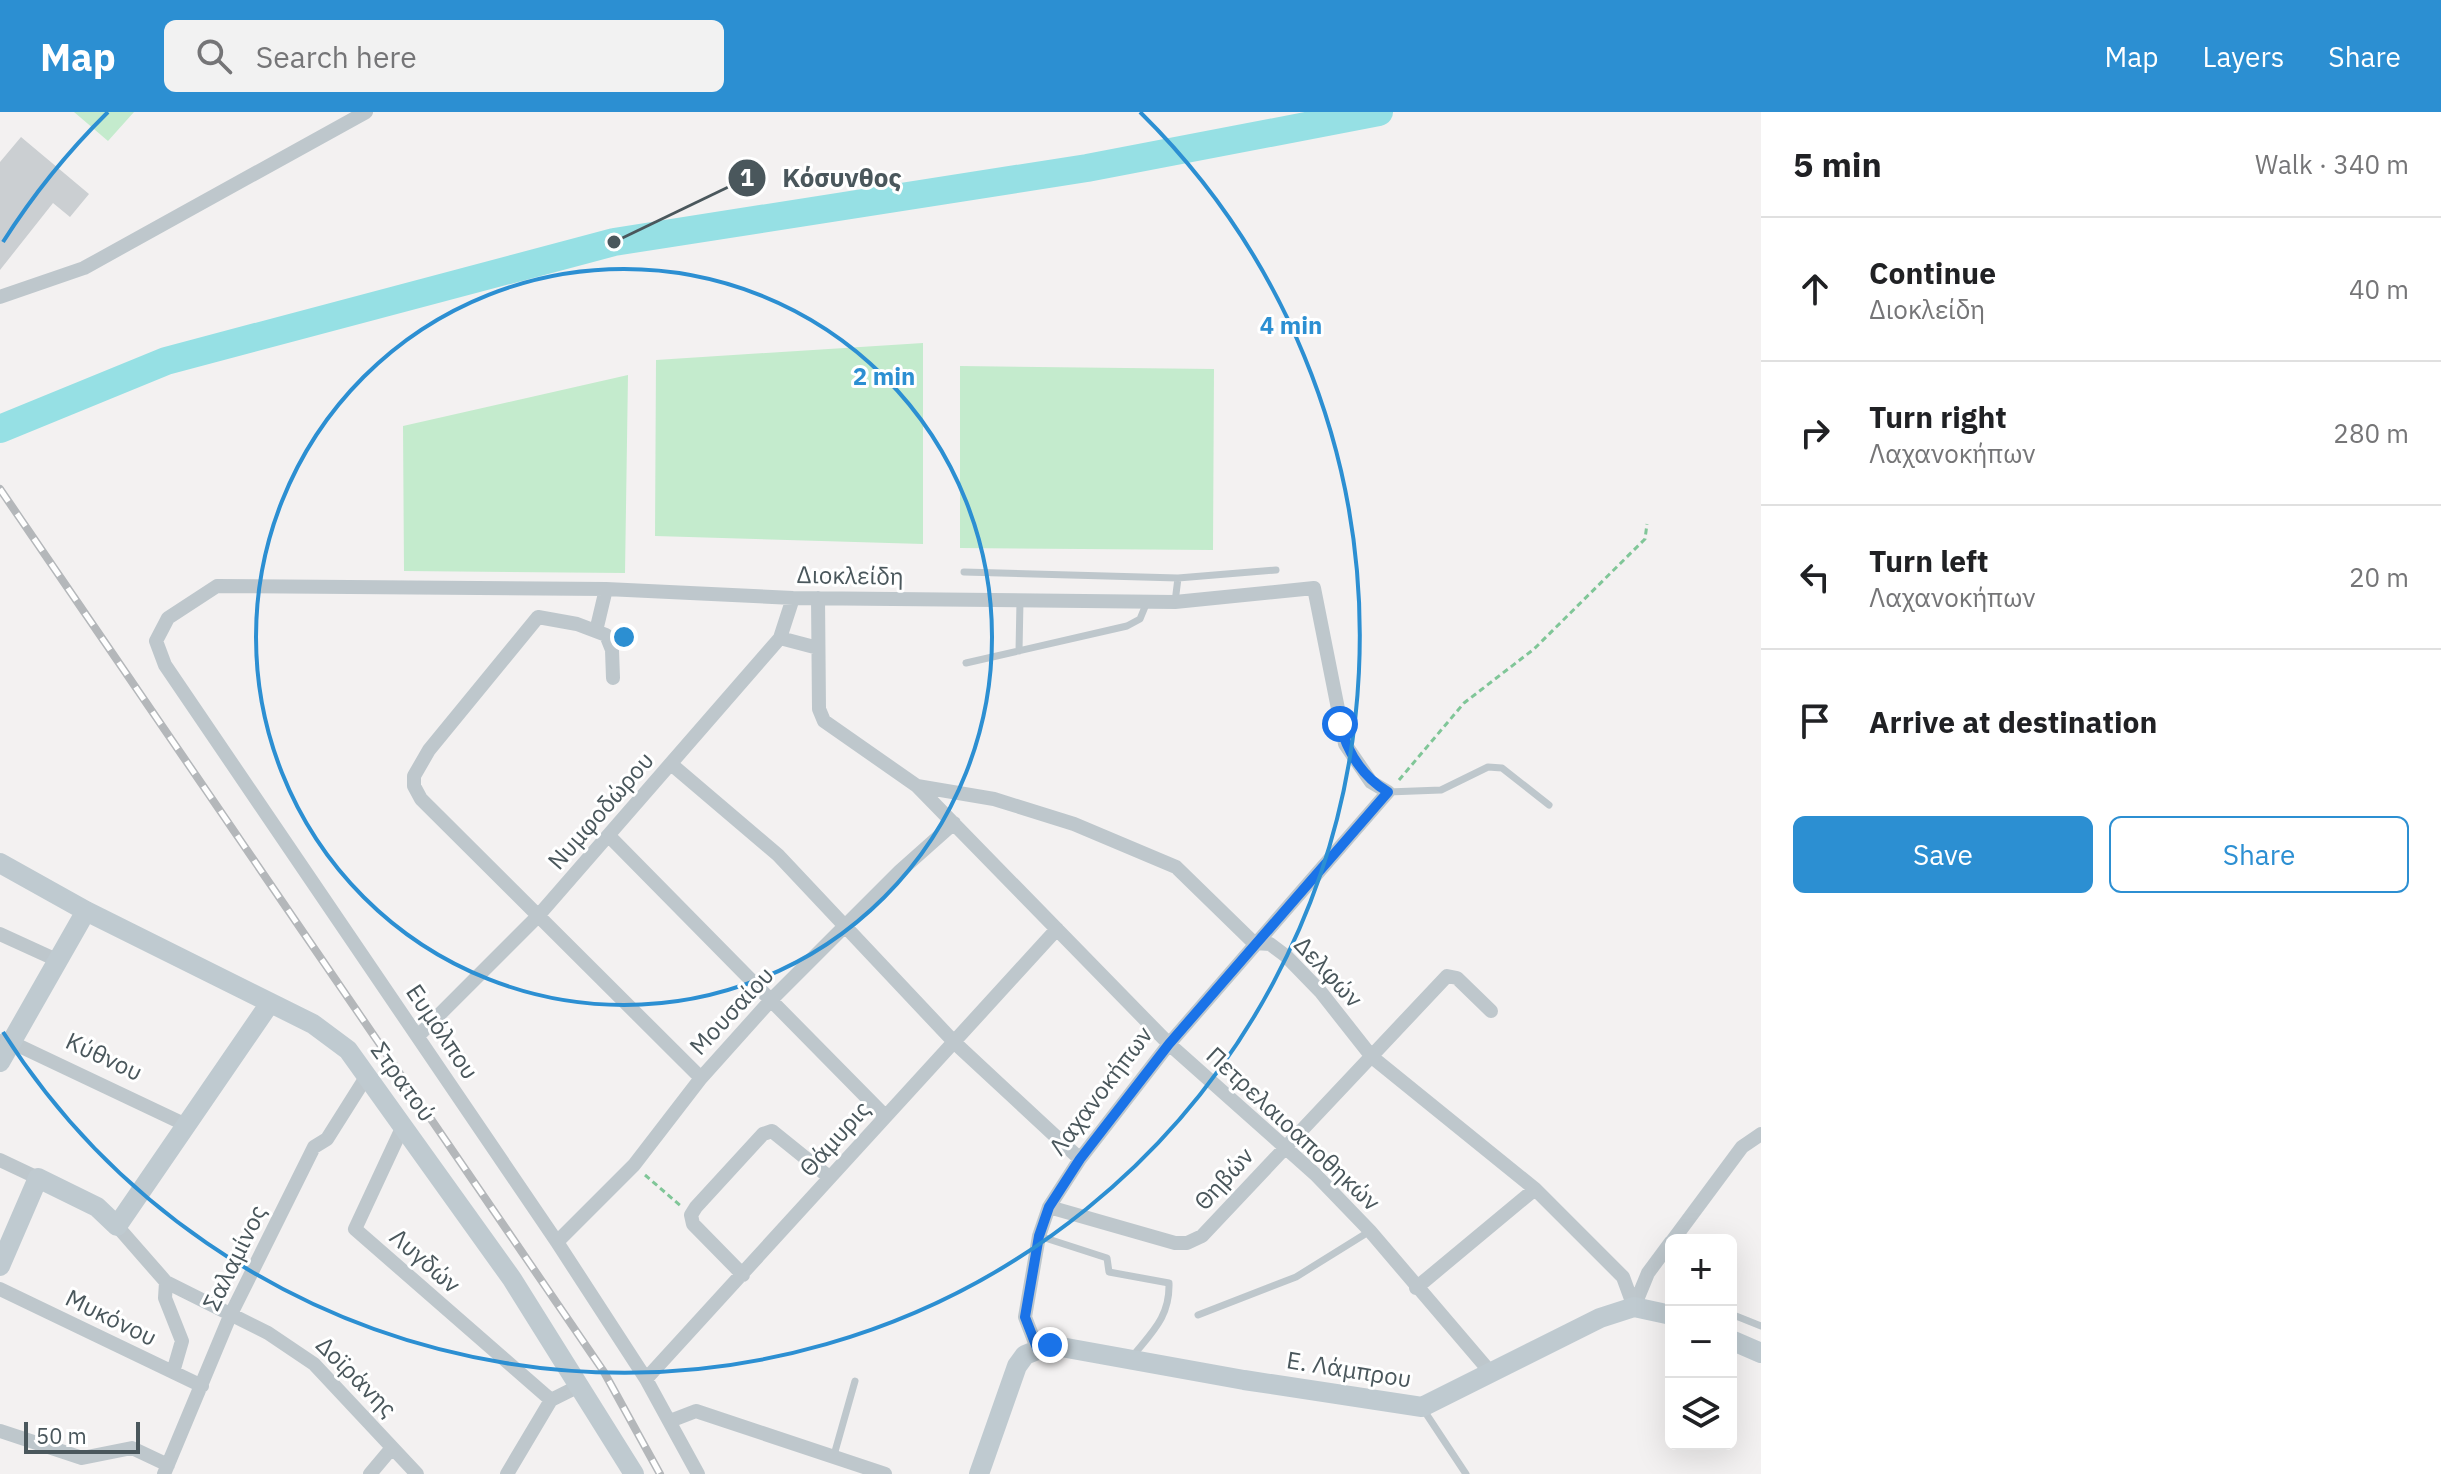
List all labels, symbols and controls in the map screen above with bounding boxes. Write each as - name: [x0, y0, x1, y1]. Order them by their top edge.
- search box: [164, 20, 724, 92]
- text: Map: [40, 32, 116, 81]
- icon: search: [192, 34, 236, 78]
- text: Search here: [256, 37, 417, 76]
- text: Map: [2104, 38, 2158, 75]
- text: Layers: [2202, 38, 2284, 75]
- text: Share: [2328, 38, 2401, 75]
- text: 5 min: [1793, 142, 1882, 186]
- text: Walk · 340 m: [2255, 147, 2409, 181]
- callout: Κόσυνθος: [727, 153, 918, 203]
- text: Κόσυνθος: [782, 160, 902, 194]
- text: 1: [740, 161, 754, 193]
- text: Continue: [1869, 253, 1996, 292]
- icon: ahead: [1793, 267, 1837, 311]
- text: 40 m: [2349, 272, 2409, 306]
- text: Διοκλείδη: [1869, 292, 1985, 326]
- text: 4 min: [1260, 309, 1322, 341]
- text: 2 min: [853, 360, 915, 392]
- text: Turn right: [1869, 397, 2007, 436]
- icon: right: [1793, 411, 1837, 455]
- text: 280 m: [2333, 416, 2409, 450]
- text: Λαχανοκήπων: [1869, 436, 2036, 470]
- text: Turn left: [1869, 541, 1988, 580]
- icon: left: [1793, 555, 1837, 599]
- street label: Διοκλείδη: [796, 558, 904, 592]
- text: 20 m: [2349, 560, 2409, 594]
- text: Λαχανοκήπων: [1869, 580, 2036, 614]
- centre of rings: [610, 623, 638, 651]
- icon: arrive: [1793, 699, 1837, 743]
- text: Arrive at destination: [1869, 702, 2157, 741]
- route start: [1322, 706, 1358, 742]
- street label: Νυμφοδώρου: [540, 745, 660, 876]
- button: Save: [1793, 816, 2093, 893]
- button: Share: [2109, 816, 2409, 893]
- street label: Δελφών: [1287, 929, 1370, 1014]
- street label: Μουσαίου: [682, 959, 781, 1061]
- street label: Ευμόλπου: [399, 978, 486, 1085]
- street label: Λαχανοκήπων: [1041, 1019, 1159, 1161]
- street label: Κύθνου: [61, 1024, 148, 1088]
- street label: Στρατού: [364, 1035, 443, 1128]
- street label: Πετρελαιοαποθηκών: [1200, 1039, 1388, 1217]
- street label: Θάμυρις: [792, 1093, 877, 1183]
- street label: Θηβών: [1186, 1140, 1260, 1217]
- street label: Σαλαμίνος: [195, 1199, 273, 1316]
- street label: Λυγδών: [384, 1221, 468, 1300]
- map controls: [1665, 1234, 1737, 1450]
- button: +: [1665, 1234, 1737, 1306]
- street label: Μυκόνου: [60, 1281, 163, 1353]
- button: −: [1665, 1306, 1737, 1378]
- route end: [1032, 1327, 1068, 1363]
- street label: Δοϊράνης: [309, 1329, 404, 1424]
- street label: Ε. Λάμπρου: [1284, 1343, 1414, 1395]
- button: layers: [1665, 1378, 1737, 1450]
- scale bar: [24, 1418, 140, 1454]
- text: 50 m: [36, 1421, 87, 1450]

